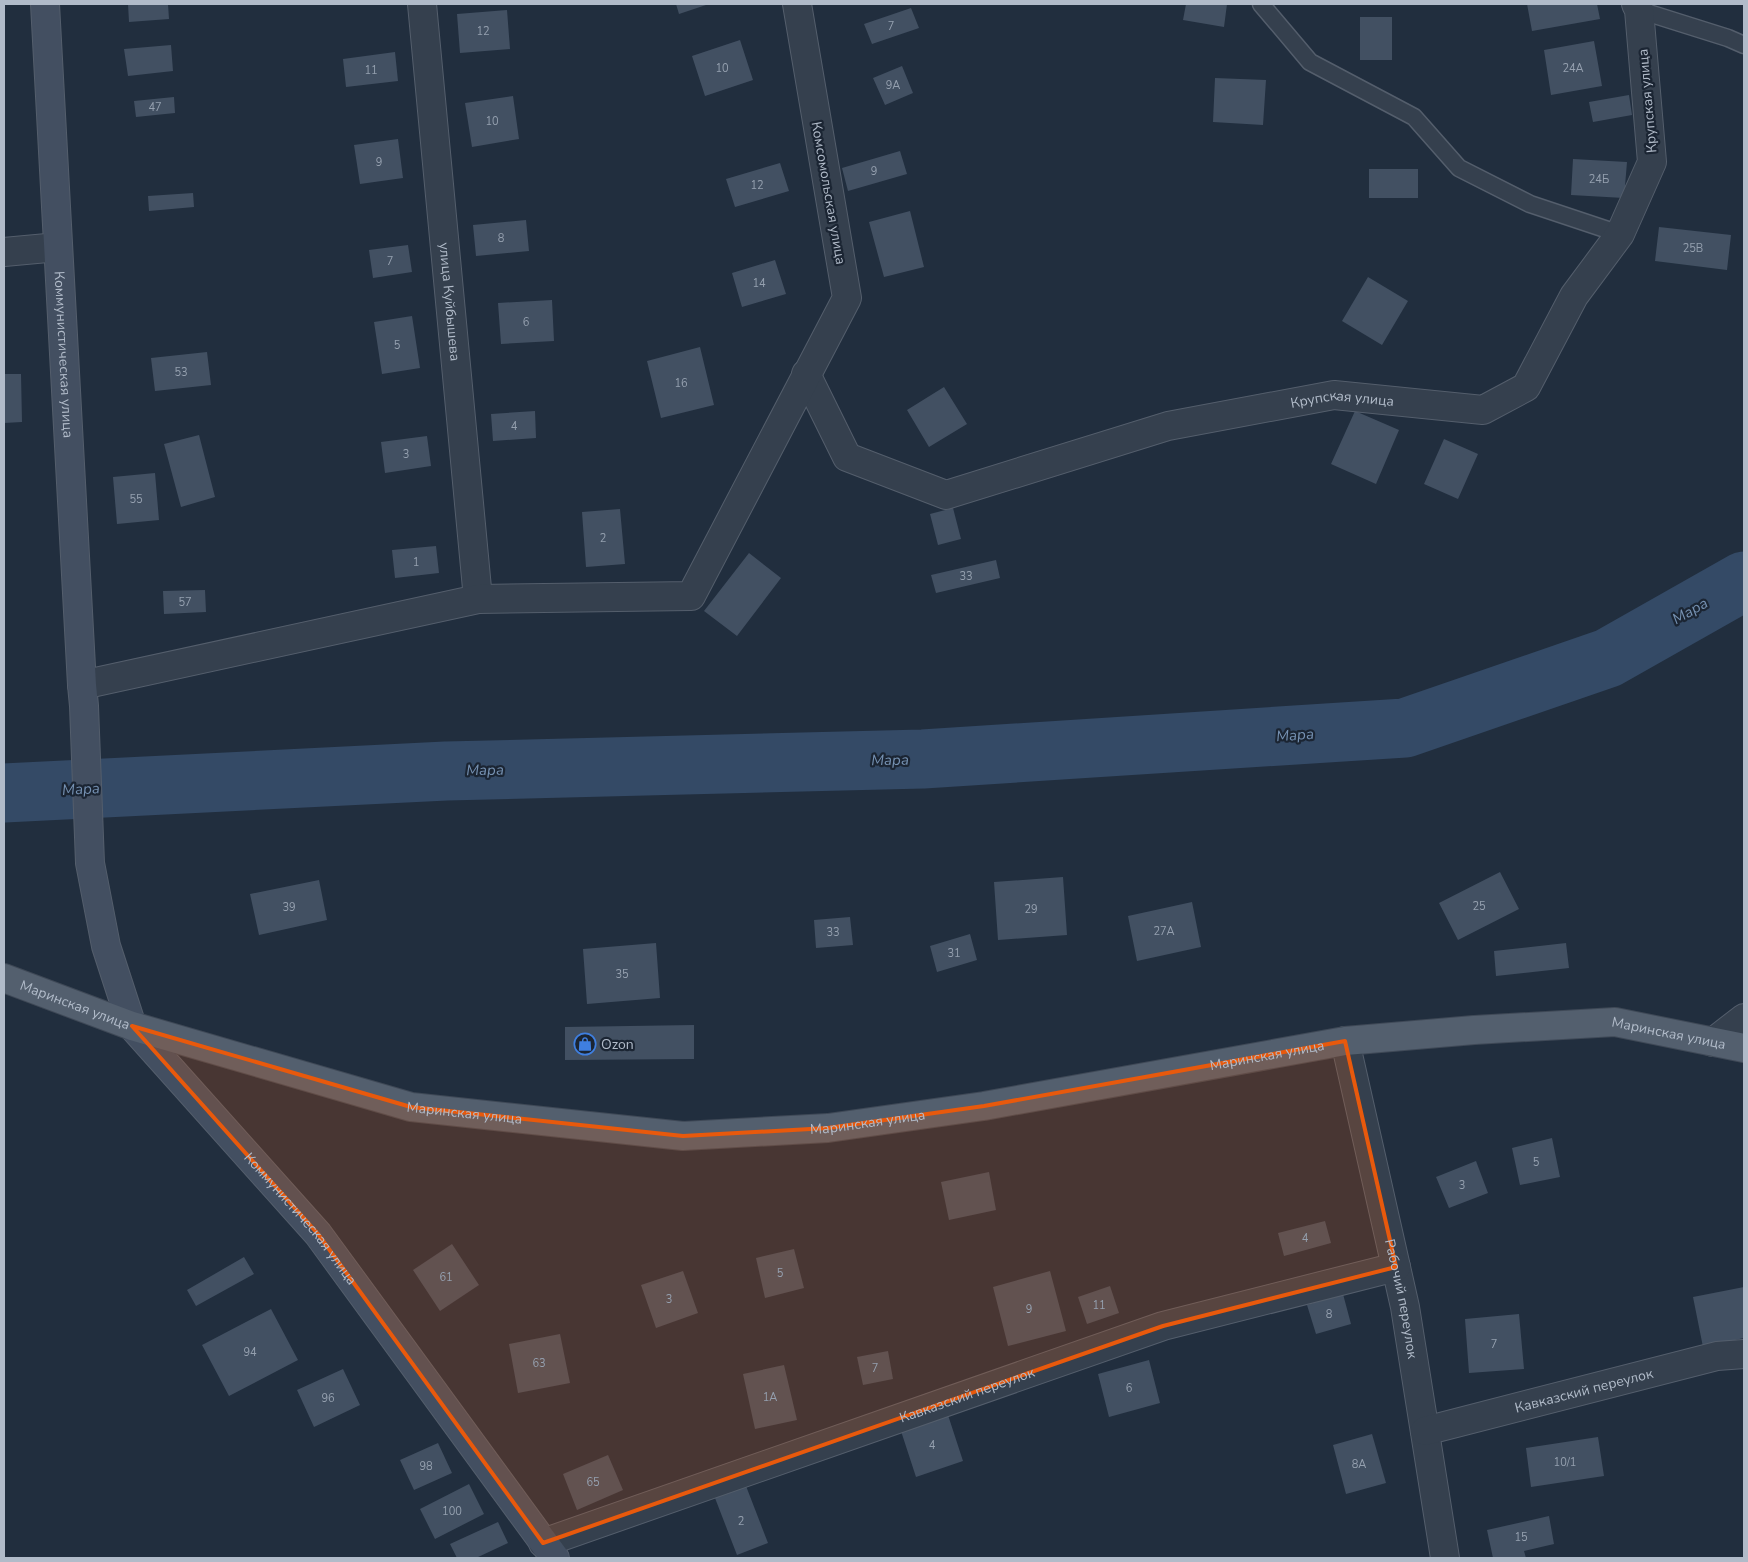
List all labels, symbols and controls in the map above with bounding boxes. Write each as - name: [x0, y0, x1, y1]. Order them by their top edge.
- house number: 7: [888, 19, 894, 34]
- house number: 12: [476, 24, 490, 39]
- street label: Крупская улица: [1633, 48, 1662, 154]
- house number: 10: [715, 61, 729, 76]
- house number: 24А: [1562, 61, 1584, 76]
- house number: 11: [364, 63, 378, 78]
- house number: 9А: [886, 78, 900, 93]
- house number: 47: [148, 100, 162, 115]
- house number: 10: [485, 114, 499, 129]
- street label: Комсомольская улица: [807, 120, 850, 266]
- house number: 9: [376, 155, 382, 170]
- house number: 9: [871, 164, 877, 179]
- house number: 24Б: [1589, 172, 1609, 187]
- house number: 12: [750, 178, 764, 193]
- house number: 8: [498, 231, 505, 246]
- house number: 25В: [1683, 241, 1703, 256]
- street label: улица Куйбышева: [434, 242, 465, 362]
- house number: 7: [387, 254, 393, 269]
- street label: Коммунистическая улица: [50, 271, 78, 438]
- house number: 14: [752, 276, 766, 291]
- house number: 6: [523, 315, 530, 330]
- house number: 5: [394, 338, 401, 353]
- house number: 53: [174, 365, 188, 380]
- house number: 16: [674, 376, 688, 391]
- street label: Крупская улица: [1289, 386, 1395, 413]
- house number: 4: [511, 419, 518, 434]
- house number: 3: [403, 447, 409, 462]
- house number: 55: [129, 492, 143, 507]
- house number: 2: [600, 531, 606, 546]
- house number: 1: [413, 555, 419, 570]
- house number: 33: [959, 569, 973, 584]
- water label: Мара: [1669, 593, 1711, 629]
- house number: 57: [178, 595, 192, 610]
- water label: Мара: [1275, 724, 1315, 746]
- water label: Мара: [871, 750, 909, 770]
- water label: Мара: [466, 760, 504, 780]
- water label: Мара: [62, 778, 100, 800]
- house number: 25: [1472, 899, 1486, 914]
- house number: 39: [282, 900, 296, 915]
- house number: 29: [1024, 902, 1038, 917]
- house number: 27А: [1153, 924, 1175, 939]
- house number: 33: [826, 925, 840, 940]
- house number: 31: [947, 946, 961, 961]
- house number: 35: [615, 967, 629, 982]
- street label: Маринская улица: [17, 976, 133, 1034]
- street label: Маринская улица: [1610, 1013, 1728, 1054]
- shop icon: Ozon: [573, 1032, 597, 1056]
- place label: Ozon: [601, 1035, 634, 1054]
- street label: Маринская улица: [1208, 1036, 1326, 1075]
- street label: Маринская улица: [406, 1098, 523, 1129]
- street label: Маринская улица: [810, 1105, 926, 1139]
- street label: Коммунистическая улица: [240, 1149, 361, 1289]
- house number: 5: [1533, 1155, 1540, 1170]
- house number: 3: [1459, 1178, 1465, 1193]
- house number: 4: [1302, 1231, 1309, 1246]
- street label: Рабочий переулок: [1380, 1237, 1422, 1361]
- house number: 5: [777, 1266, 784, 1281]
- house number: 61: [439, 1270, 453, 1285]
- house number: 3: [666, 1292, 672, 1307]
- house number: 11: [1092, 1298, 1106, 1313]
- house number: 9: [1026, 1302, 1032, 1317]
- house number: 8: [1326, 1307, 1333, 1322]
- house number: 7: [1491, 1337, 1497, 1352]
- house number: 94: [243, 1345, 257, 1360]
- house number: 63: [532, 1356, 546, 1371]
- house number: 7: [872, 1361, 878, 1376]
- street label: Кавказский переулок: [897, 1363, 1038, 1428]
- street label: Кавказский переулок: [1513, 1364, 1656, 1418]
- house number: 6: [1126, 1381, 1133, 1396]
- house number: 1А: [763, 1390, 777, 1405]
- house number: 96: [321, 1391, 335, 1406]
- house number: 4: [929, 1438, 936, 1453]
- house number: 10/1: [1554, 1455, 1576, 1470]
- house number: 8А: [1352, 1457, 1366, 1472]
- house number: 98: [419, 1459, 433, 1474]
- house number: 65: [586, 1475, 600, 1490]
- house number: 100: [442, 1504, 462, 1519]
- house number: 2: [738, 1514, 744, 1529]
- house number: 15: [1514, 1530, 1528, 1545]

